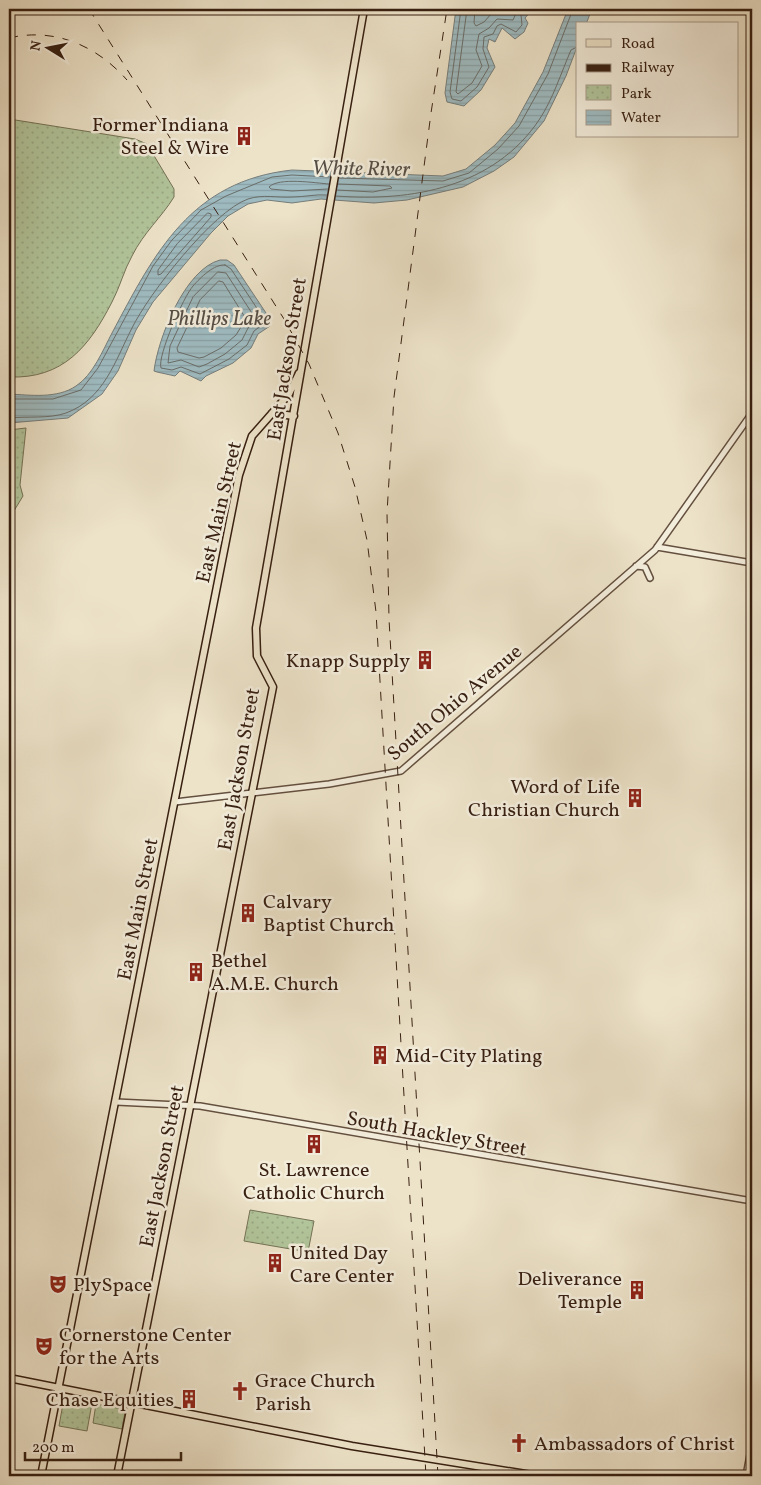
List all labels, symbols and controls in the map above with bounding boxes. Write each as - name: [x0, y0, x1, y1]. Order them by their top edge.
- north arrow: [22, 22, 72, 72]
- legend: [576, 22, 738, 138]
- text: Road: [621, 34, 655, 55]
- text: N: [26, 39, 47, 53]
- text: Railway: [621, 58, 674, 79]
- text: Park: [621, 84, 652, 105]
- text: Water: [621, 108, 661, 129]
- place label: Former Indiana Steel & Wire: [92, 112, 229, 163]
- building icon: Former Indiana Steel & Wire: [233, 125, 255, 147]
- water label: White River: [312, 154, 411, 185]
- street label: East Jackson Street: [261, 276, 315, 443]
- water label: Phillips Lake: [167, 305, 271, 334]
- street label: East Main Street: [190, 439, 250, 586]
- street label: South Ohio Avenue: [382, 639, 529, 768]
- place label: Knapp Supply: [286, 648, 410, 676]
- building icon: Knapp Supply: [414, 649, 436, 671]
- street label: East Jackson Street: [212, 686, 268, 853]
- place label: Word of Life Christian Church: [468, 774, 620, 825]
- building icon: Word of Life Christian Church: [624, 787, 646, 809]
- street label: East Main Street: [111, 836, 166, 983]
- place label: Calvary Baptist Church: [263, 889, 395, 940]
- building icon: Calvary Baptist Church: [237, 902, 259, 924]
- place label: Bethel A.M.E. Church: [211, 948, 339, 999]
- building icon: Bethel A.M.E. Church: [185, 961, 207, 983]
- place label: Mid-City Plating: [395, 1043, 542, 1071]
- building icon: Mid-City Plating: [369, 1044, 391, 1066]
- street label: East Jackson Street: [133, 1083, 192, 1250]
- street label: South Hackley Street: [345, 1105, 529, 1165]
- building icon: St. Lawrence Catholic Church: [303, 1133, 325, 1155]
- place label: St. Lawrence Catholic Church: [243, 1157, 385, 1208]
- place label: United Day Care Center: [290, 1240, 394, 1291]
- building icon: United Day Care Center: [264, 1252, 286, 1274]
- place label: Deliverance Temple: [517, 1266, 622, 1317]
- place label: PlySpace: [73, 1272, 152, 1300]
- theatre icon: PlySpace: [47, 1273, 69, 1295]
- building icon: Deliverance Temple: [626, 1279, 648, 1301]
- place label: Cornerstone Center for the Arts: [59, 1322, 231, 1373]
- theatre icon: Cornerstone Center for the Arts: [33, 1335, 55, 1357]
- place label: Grace Church Parish: [255, 1368, 375, 1419]
- church icon: Grace Church Parish: [229, 1380, 251, 1402]
- place label: Chase Equities: [46, 1387, 174, 1415]
- building icon: Chase Equities: [178, 1388, 200, 1410]
- scale bar: [25, 1430, 181, 1462]
- place label: Ambassadors of Christ: [534, 1431, 735, 1459]
- church icon: Ambassadors of Christ: [508, 1432, 530, 1454]
- text: 200 m: [32, 1438, 75, 1459]

